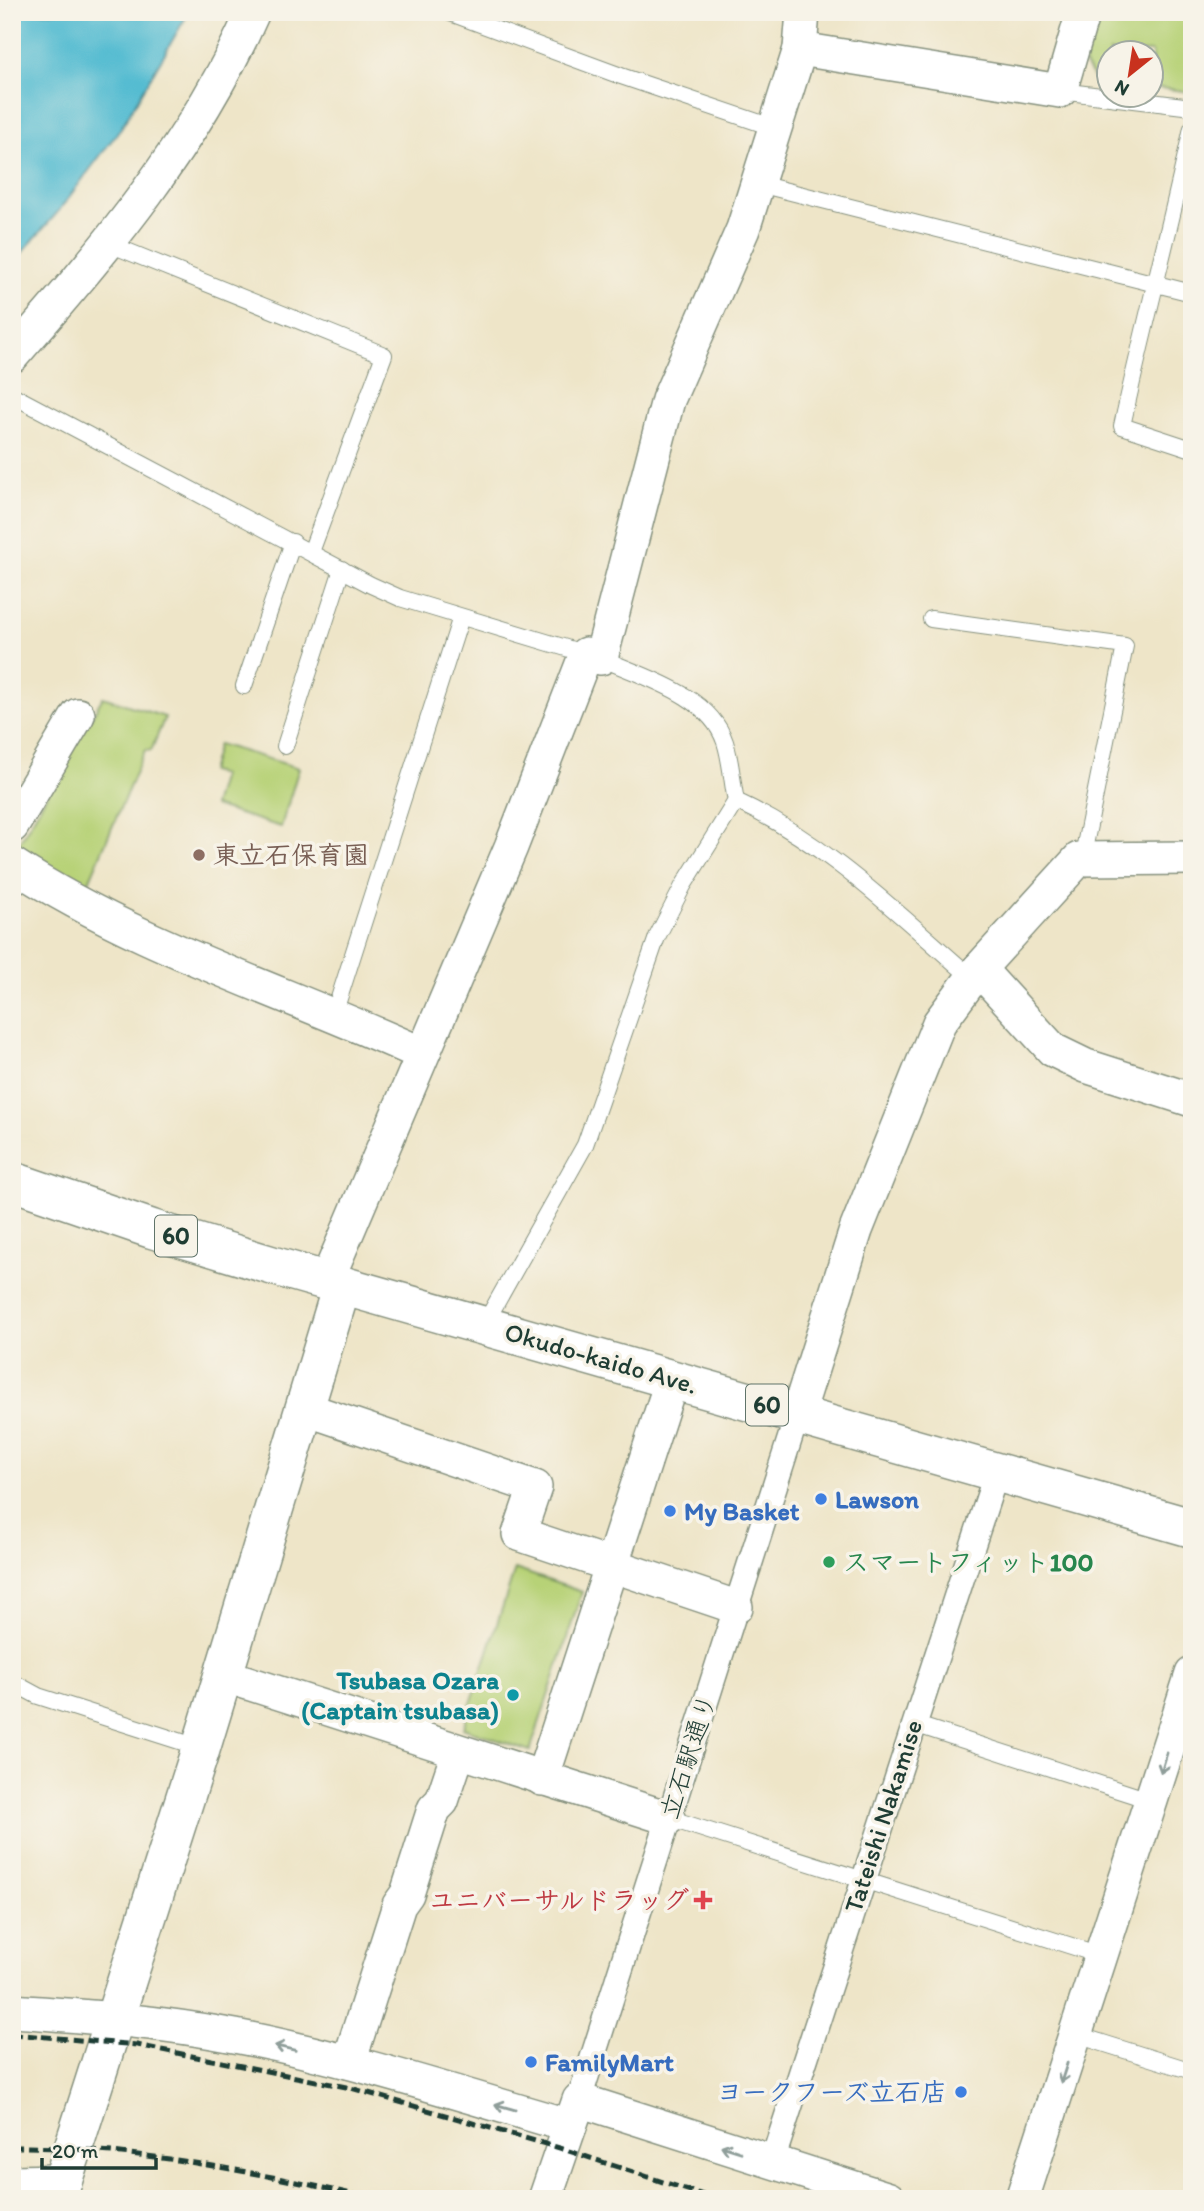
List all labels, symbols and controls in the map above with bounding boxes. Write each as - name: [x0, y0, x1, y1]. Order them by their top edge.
- north arrow: [1096, 38, 1166, 108]
- text: N: [1110, 75, 1133, 101]
- place label: 東立石保育園: [213, 839, 369, 871]
- marker: 東立石保育園: [191, 847, 207, 863]
- road number: 60: [155, 1216, 197, 1256]
- street label: Okudo-kaido Ave.: [501, 1315, 701, 1401]
- road number: 60: [746, 1385, 788, 1426]
- place label: Lawson: [835, 1483, 919, 1515]
- marker: Lawson: [813, 1491, 829, 1507]
- place label: My Basket: [684, 1495, 800, 1527]
- marker: My Basket: [662, 1503, 678, 1519]
- place label: スマートフィット100: [843, 1546, 1094, 1578]
- marker: スマートフィット100: [821, 1554, 837, 1570]
- place label: Tsubasa Ozara (Captain tsubasa): [301, 1664, 499, 1726]
- marker: Tsubasa Ozara (Captain tsubasa): [505, 1687, 521, 1703]
- street label: 立石駅通り: [653, 1689, 723, 1823]
- street label: Tateishi Nakamise: [837, 1715, 929, 1917]
- one-way arrow: [1157, 1751, 1169, 1773]
- place label: ユニバーサルドラッグ: [429, 1884, 689, 1916]
- marker: ユニバーサルドラッグ: [695, 1892, 711, 1908]
- one-way arrow: [274, 2040, 297, 2054]
- place label: FamilyMart: [545, 2046, 674, 2078]
- marker: FamilyMart: [523, 2054, 539, 2070]
- one-way arrow: [1057, 2061, 1069, 2083]
- place label: ヨークフーズ立石店: [717, 2076, 947, 2108]
- marker: ヨークフーズ立石店: [953, 2084, 969, 2100]
- one-way arrow: [494, 2100, 517, 2113]
- scale bar: [42, 2127, 156, 2171]
- text: 20 m: [52, 2138, 99, 2163]
- one-way arrow: [720, 2142, 742, 2155]

